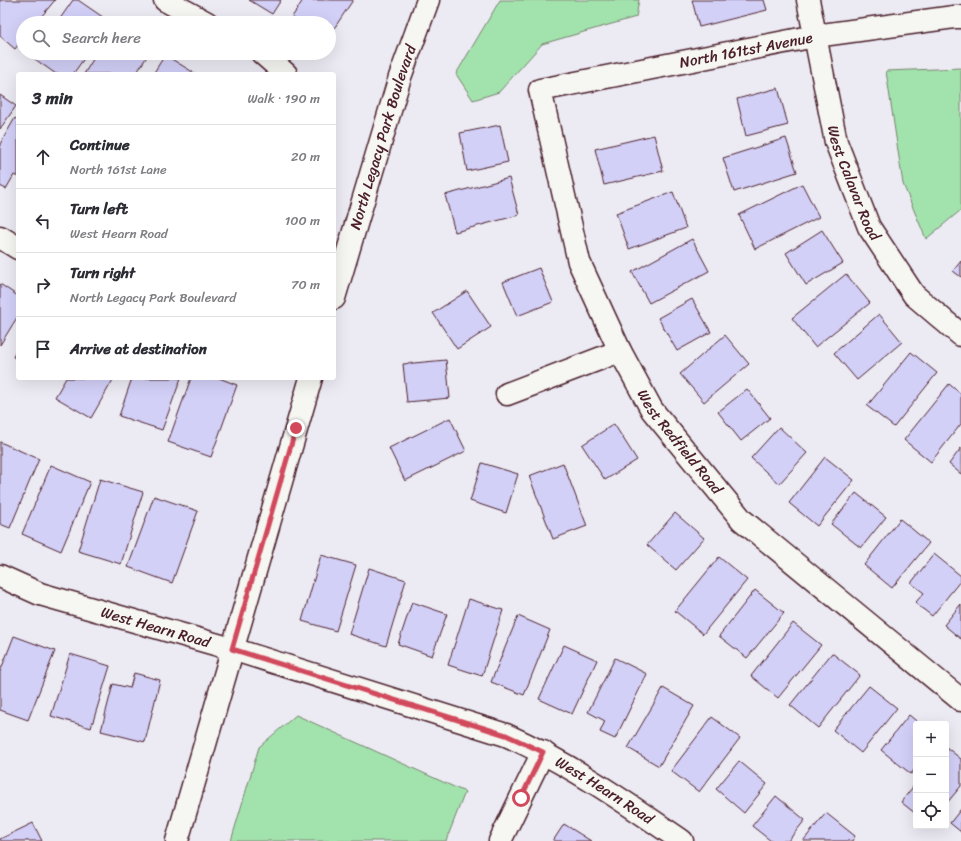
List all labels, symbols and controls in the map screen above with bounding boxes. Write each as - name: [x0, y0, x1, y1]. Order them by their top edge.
- search box: [16, 16, 336, 60]
- street label: North 161tst Avenue: [677, 24, 815, 76]
- text: Search here: [62, 25, 141, 51]
- icon: search: [30, 27, 52, 49]
- street label: North Legacy Park Boulevard: [342, 40, 424, 233]
- text: 3 min: [32, 83, 73, 113]
- text: Walk · 190 m: [247, 87, 320, 110]
- street label: West Calavar Road: [820, 123, 888, 247]
- text: Continue: [70, 132, 130, 158]
- text: 20 m: [291, 145, 320, 168]
- icon: ahead: [32, 146, 54, 168]
- text: North 161st Lane: [70, 158, 167, 181]
- text: Turn left: [70, 196, 128, 222]
- text: 100 m: [285, 209, 320, 232]
- icon: left: [32, 210, 54, 232]
- text: West Hearn Road: [70, 222, 168, 245]
- text: Turn right: [70, 260, 135, 286]
- text: 70 m: [291, 273, 320, 296]
- icon: right: [32, 274, 54, 296]
- text: North Legacy Park Boulevard: [70, 286, 236, 309]
- text: Arrive at destination: [70, 336, 207, 362]
- icon: arrive: [32, 338, 54, 360]
- street label: West Redfield Road: [630, 384, 730, 501]
- route end: [287, 419, 305, 437]
- street label: West Hearn Road: [98, 599, 214, 655]
- map controls: [913, 721, 949, 829]
- button: +: [913, 721, 949, 757]
- street label: West Hearn Road: [550, 749, 660, 832]
- button: −: [913, 757, 949, 793]
- route start: [512, 789, 530, 807]
- button: locate: [913, 793, 949, 829]

